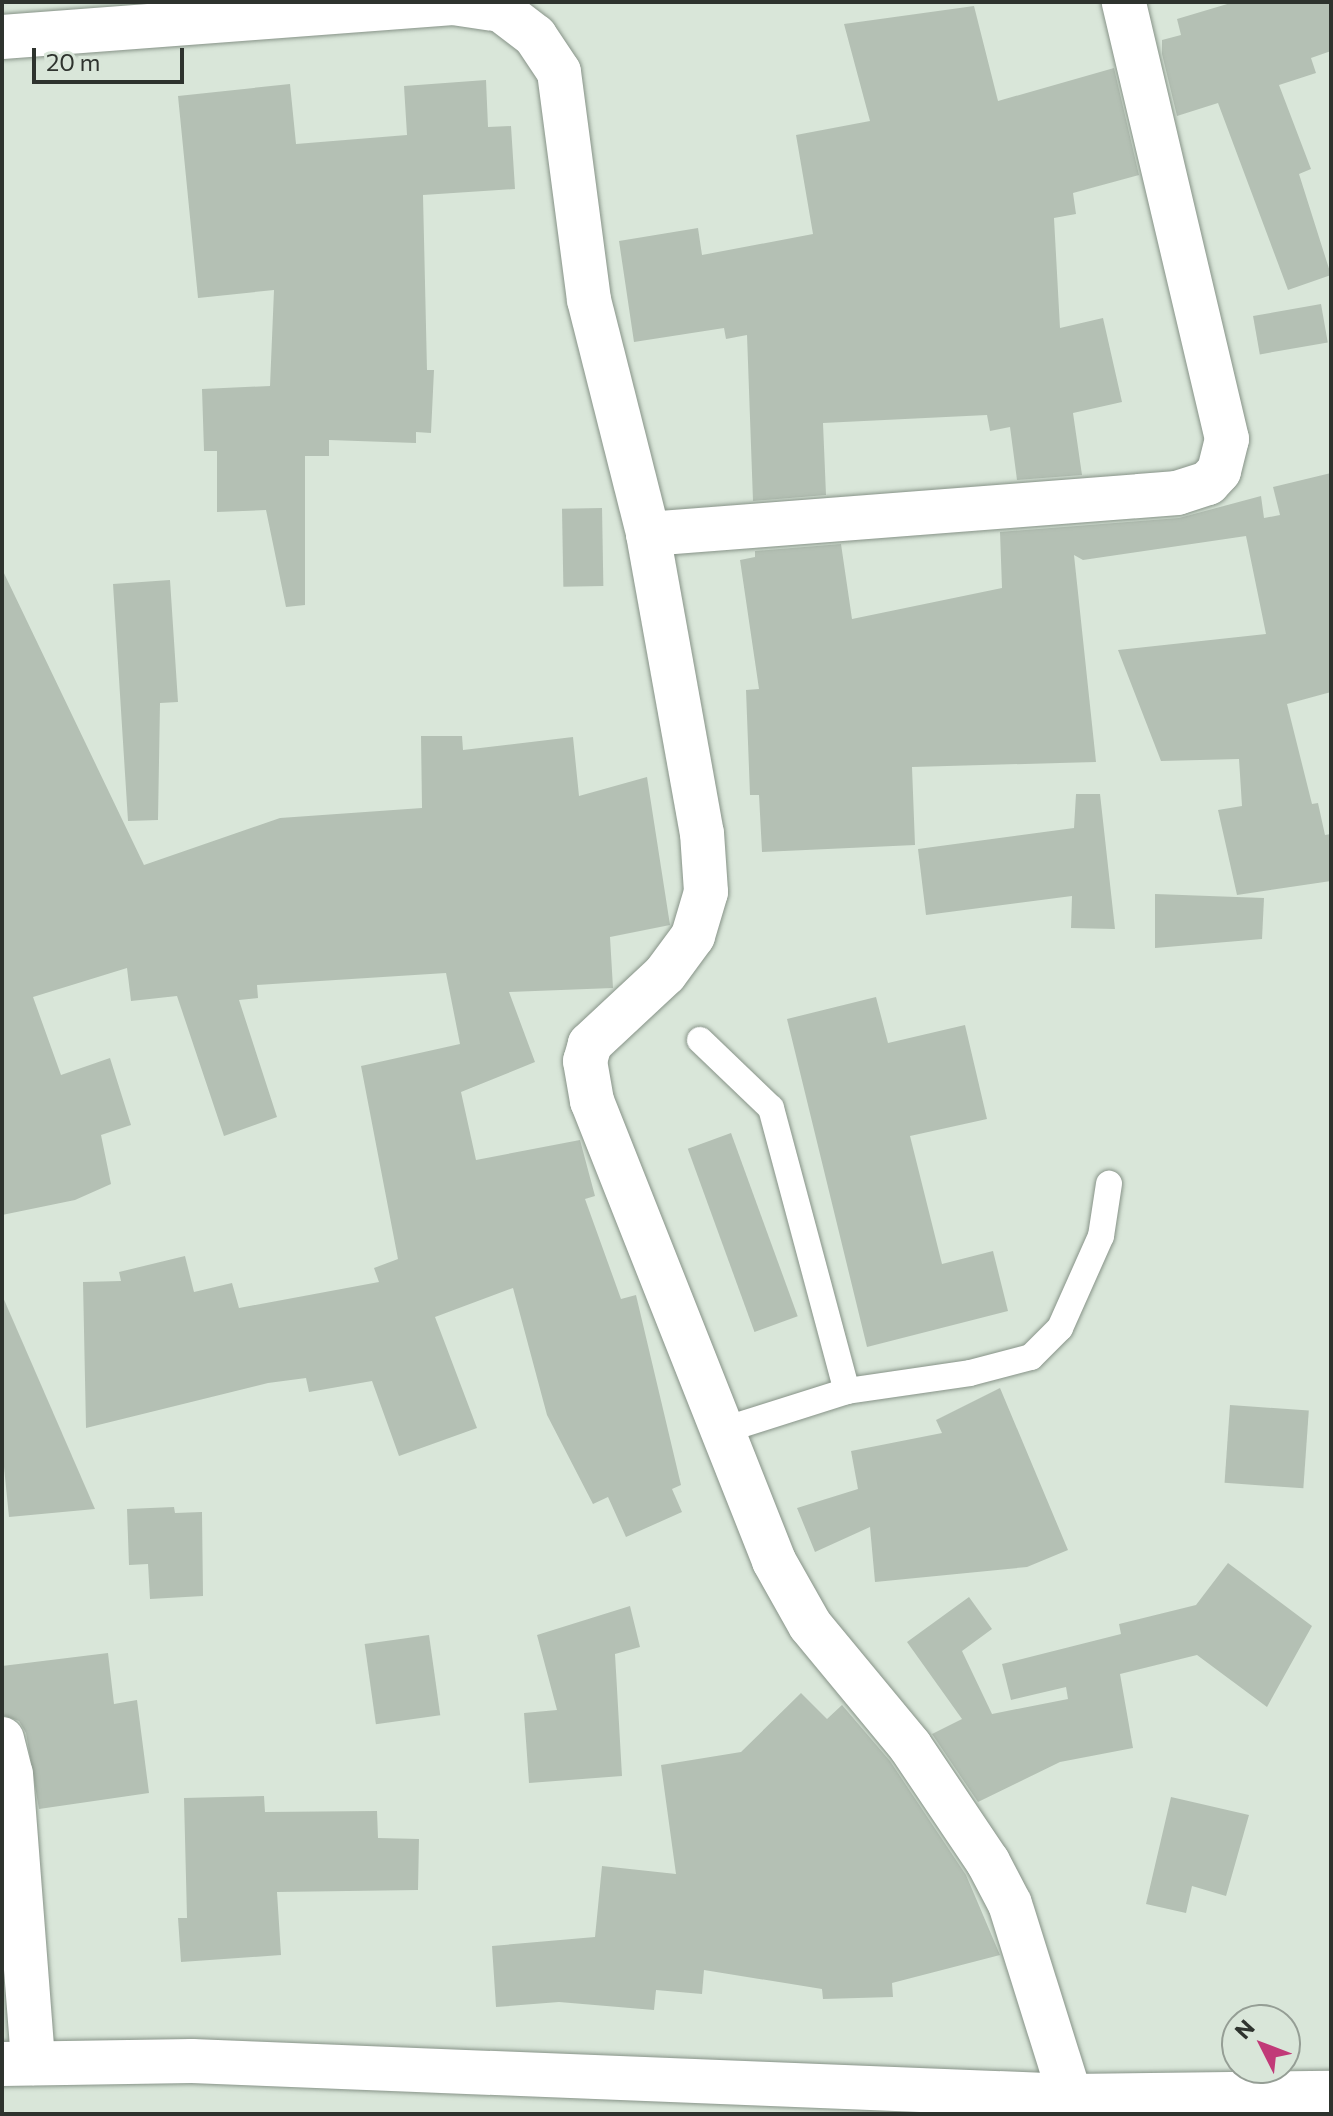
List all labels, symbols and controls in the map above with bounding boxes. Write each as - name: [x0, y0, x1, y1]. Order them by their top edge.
- scale bar: [36, 32, 188, 82]
- text: 20 m: [46, 47, 100, 76]
- north arrow: [1221, 2004, 1301, 2084]
- text: N: [1229, 2014, 1260, 2044]

